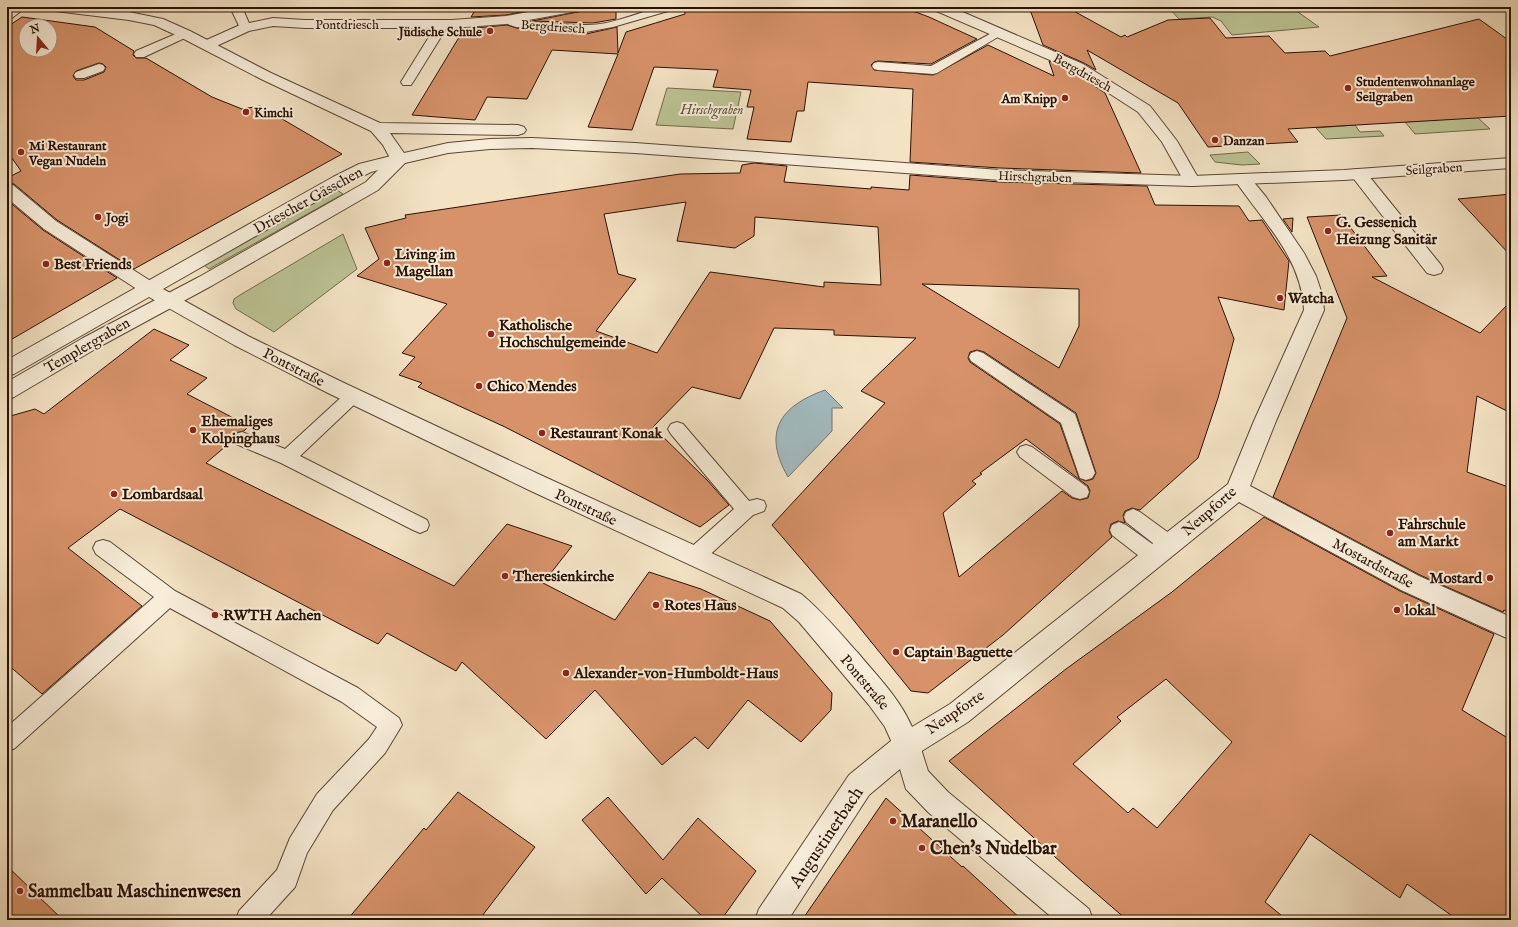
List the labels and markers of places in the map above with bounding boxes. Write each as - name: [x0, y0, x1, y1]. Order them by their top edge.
- place label: Jüdische Schule: [397, 24, 482, 41]
- marker: Jüdische Schule: [485, 26, 495, 36]
- place label: Studentenwohnanlage Seilgraben: [1356, 74, 1475, 106]
- marker: Studentenwohnanlage Seilgraben: [1343, 83, 1353, 93]
- place label: Am Knipp: [1000, 91, 1057, 108]
- marker: Am Knipp: [1060, 93, 1070, 103]
- place label: Kimchi: [254, 105, 293, 122]
- marker: Kimchi: [241, 107, 251, 117]
- place label: Danzan: [1223, 133, 1265, 150]
- marker: Danzan: [1210, 135, 1220, 145]
- place label: Mi Restaurant Vegan Nudeln: [28, 138, 107, 170]
- marker: Mi Restaurant Vegan Nudeln: [16, 147, 26, 157]
- place label: Jogi: [104, 210, 129, 227]
- marker: Jogi: [93, 212, 103, 222]
- place label: G. Gessenich Heizung Sanitär: [1336, 213, 1437, 249]
- marker: G. Gessenich Heizung Sanitär: [1323, 226, 1333, 236]
- place label: Living im Magellan: [395, 245, 456, 281]
- place label: Best Friends: [54, 255, 132, 274]
- marker: Living im Magellan: [382, 258, 392, 268]
- marker: Best Friends: [41, 259, 51, 269]
- place label: Watcha: [1287, 289, 1334, 308]
- marker: Watcha: [1275, 293, 1285, 303]
- place label: Katholische Hochschulgemeinde: [499, 316, 626, 352]
- marker: Katholische Hochschulgemeinde: [486, 329, 496, 339]
- place label: Chico Mendes: [487, 377, 577, 396]
- marker: Chico Mendes: [474, 381, 484, 391]
- place label: Ehemaliges Kolpinghaus: [201, 412, 280, 448]
- place label: Restaurant Konak: [550, 424, 664, 443]
- marker: Ehemaliges Kolpinghaus: [188, 425, 198, 435]
- marker: Restaurant Konak: [537, 428, 547, 438]
- place label: Lombardsaal: [122, 485, 204, 504]
- marker: Lombardsaal: [109, 489, 119, 499]
- place label: Fahrschule am Markt: [1398, 515, 1466, 551]
- marker: Fahrschule am Markt: [1385, 528, 1395, 538]
- place label: Theresienkirche: [512, 567, 614, 586]
- place label: Mostard: [1430, 569, 1483, 588]
- marker: Theresienkirche: [500, 571, 510, 581]
- marker: Mostard: [1485, 573, 1495, 583]
- place label: Rotes Haus: [664, 596, 737, 615]
- marker: Rotes Haus: [651, 600, 661, 610]
- place label: lokal: [1404, 601, 1437, 620]
- marker: lokal: [1392, 605, 1402, 615]
- place label: RWTH Aachen: [223, 606, 321, 625]
- marker: RWTH Aachen: [210, 610, 220, 620]
- place label: Captain Baguette: [904, 643, 1013, 662]
- marker: Captain Baguette: [891, 647, 901, 657]
- place label: Alexander-von-Humboldt-Haus: [573, 664, 779, 683]
- marker: Alexander-von-Humboldt-Haus: [561, 668, 571, 678]
- place label: Maranello: [901, 811, 978, 834]
- marker: Maranello: [888, 816, 898, 826]
- place label: Chen's Nudelbar: [930, 838, 1057, 861]
- marker: Chen's Nudelbar: [917, 843, 927, 853]
- place label: Sammelbau Maschinenwesen: [28, 881, 242, 904]
- marker: Sammelbau Maschinenwesen: [15, 886, 25, 896]

